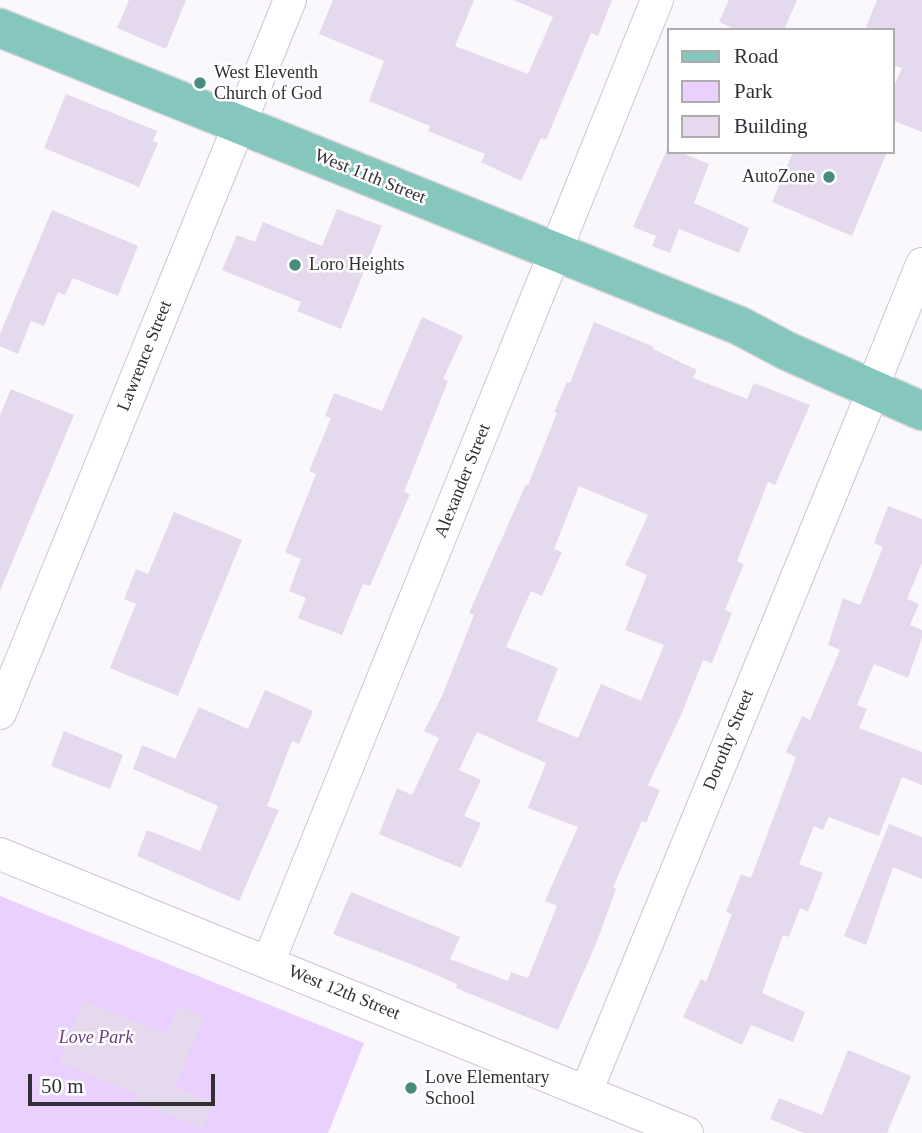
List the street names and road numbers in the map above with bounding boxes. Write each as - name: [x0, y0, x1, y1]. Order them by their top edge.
- street label: West 11th Street: [311, 145, 429, 209]
- street label: Lawrence Street: [113, 298, 177, 414]
- street label: Alexander Street: [430, 421, 496, 541]
- street label: Dorothy Street: [699, 687, 759, 793]
- street label: West 12th Street: [285, 961, 403, 1025]

